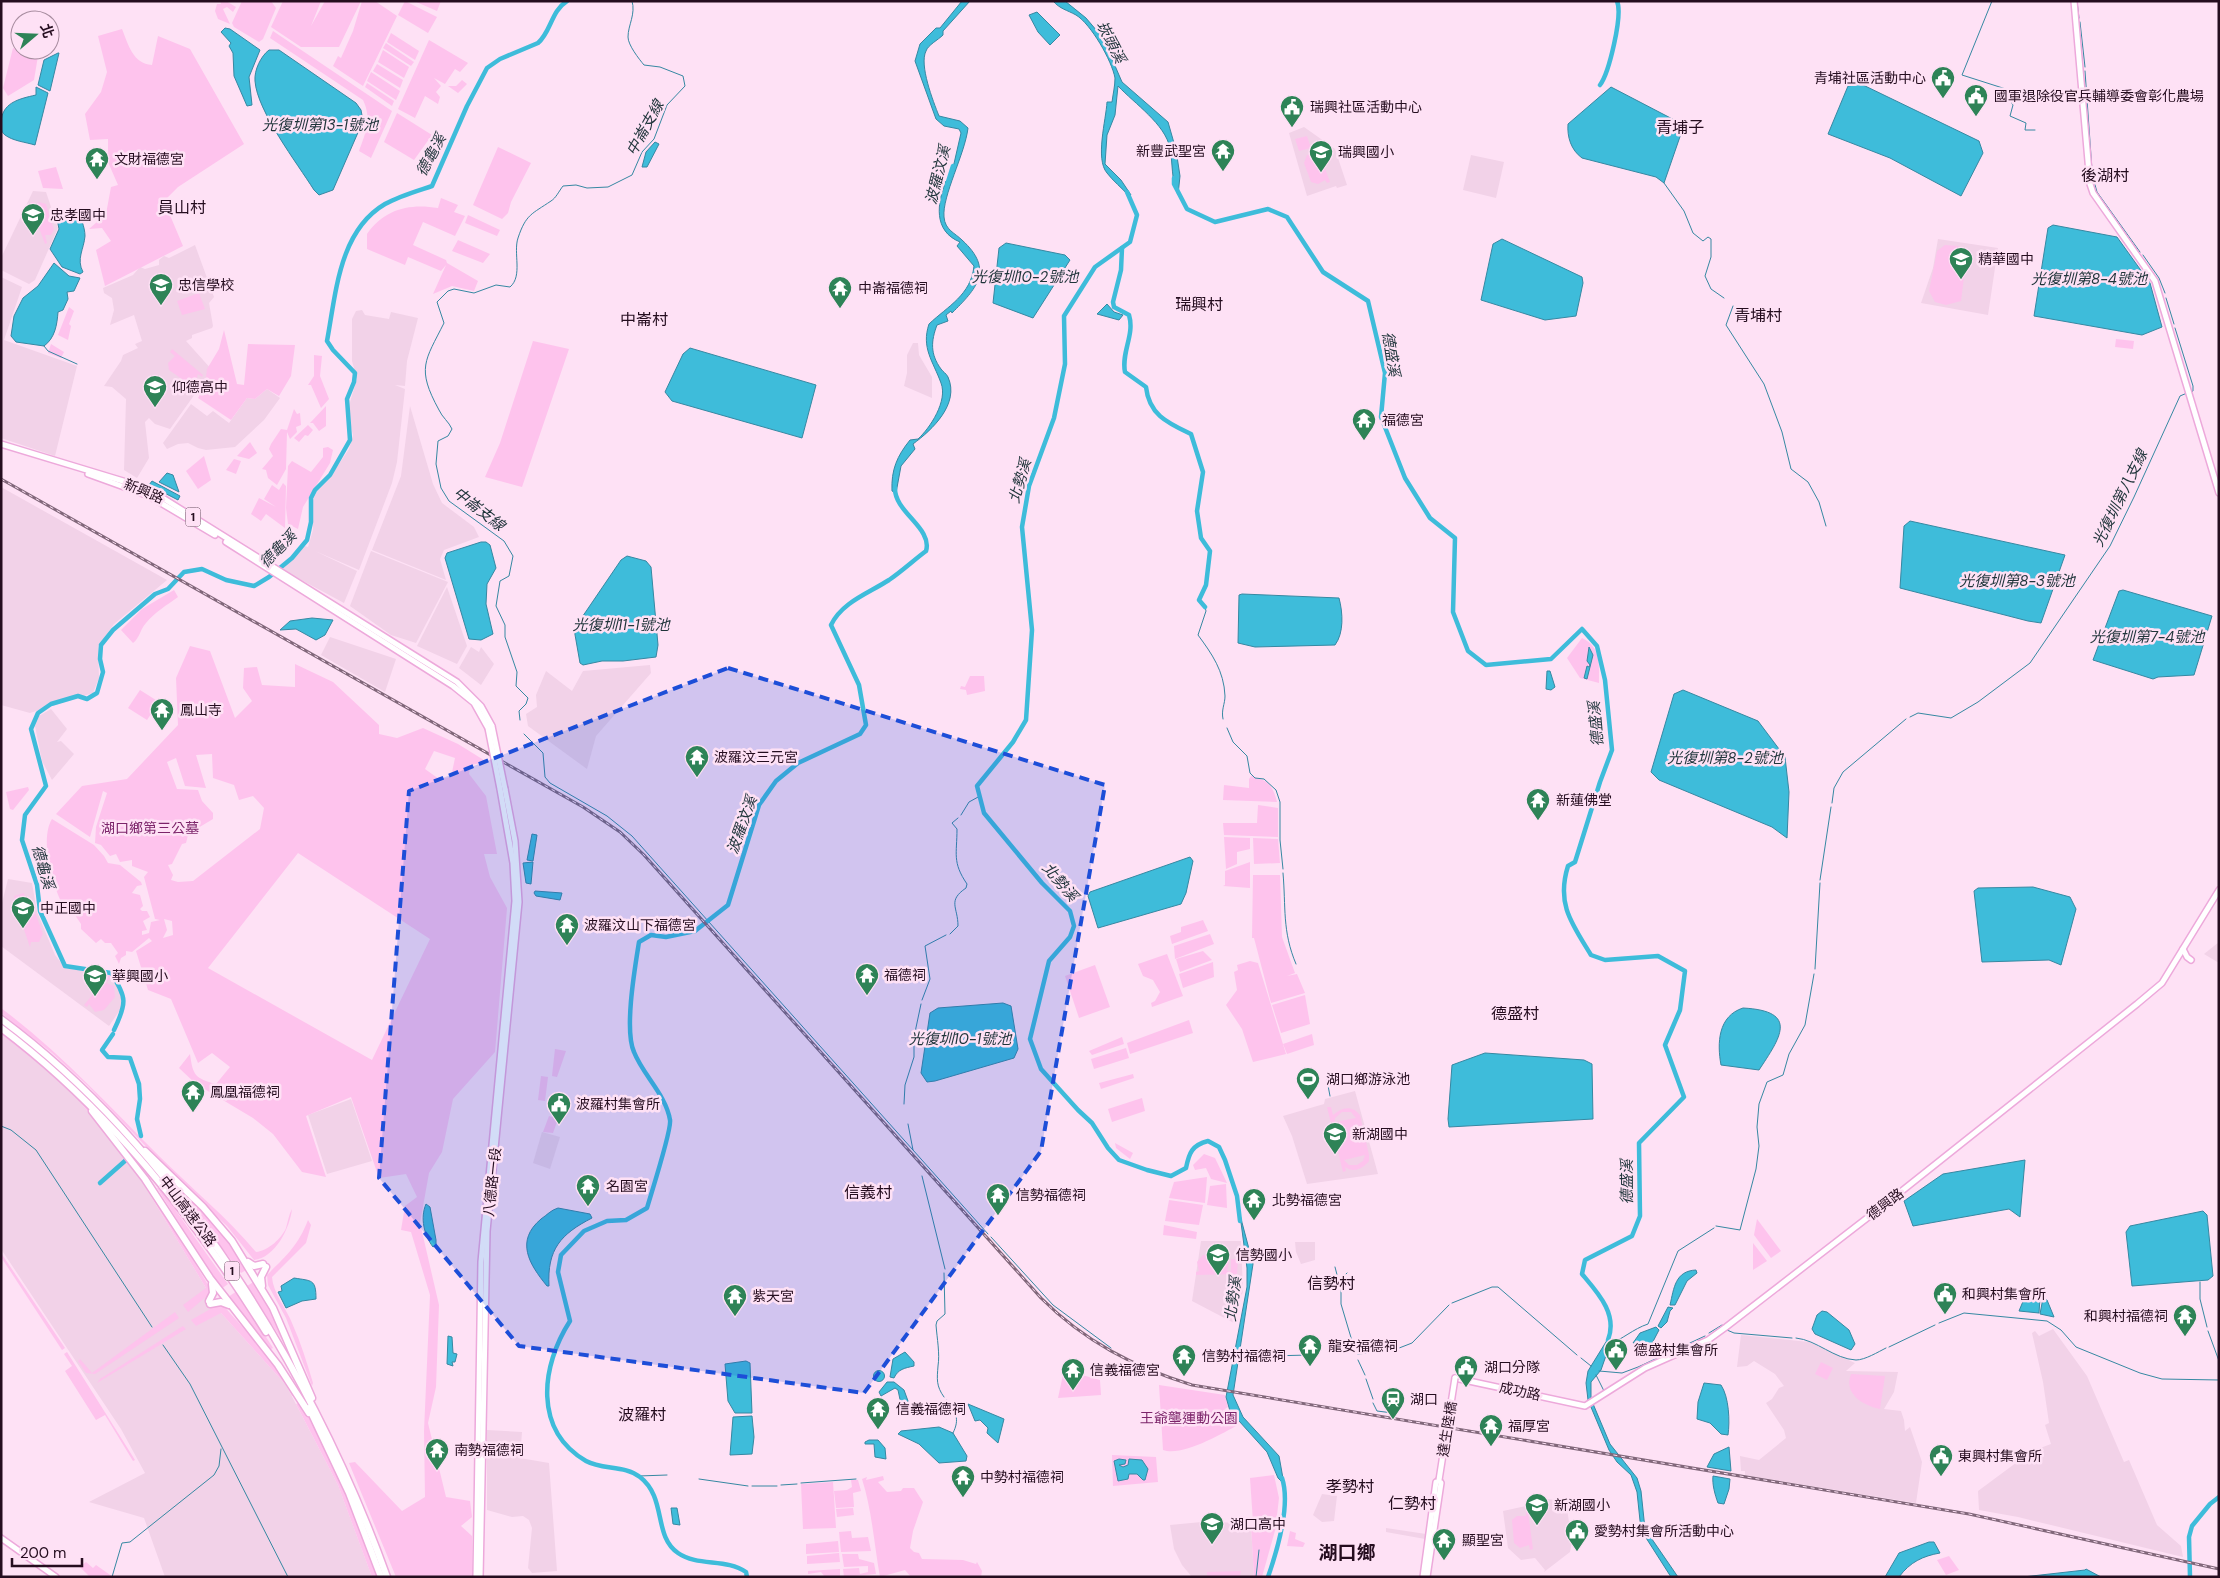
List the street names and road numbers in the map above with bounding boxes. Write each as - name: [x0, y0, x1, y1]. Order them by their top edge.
- street label: 新興路: [121, 475, 167, 507]
- road number: 1: [186, 508, 200, 526]
- street label: 八德路一段: [479, 1146, 505, 1218]
- street label: 中山高速公路: [156, 1172, 220, 1250]
- street label: 德興路: [1863, 1184, 1907, 1224]
- road number: 1: [224, 1262, 240, 1280]
- street label: 成功路: [1498, 1378, 1542, 1404]
- street label: 達生陸橋: [1434, 1400, 1460, 1458]

